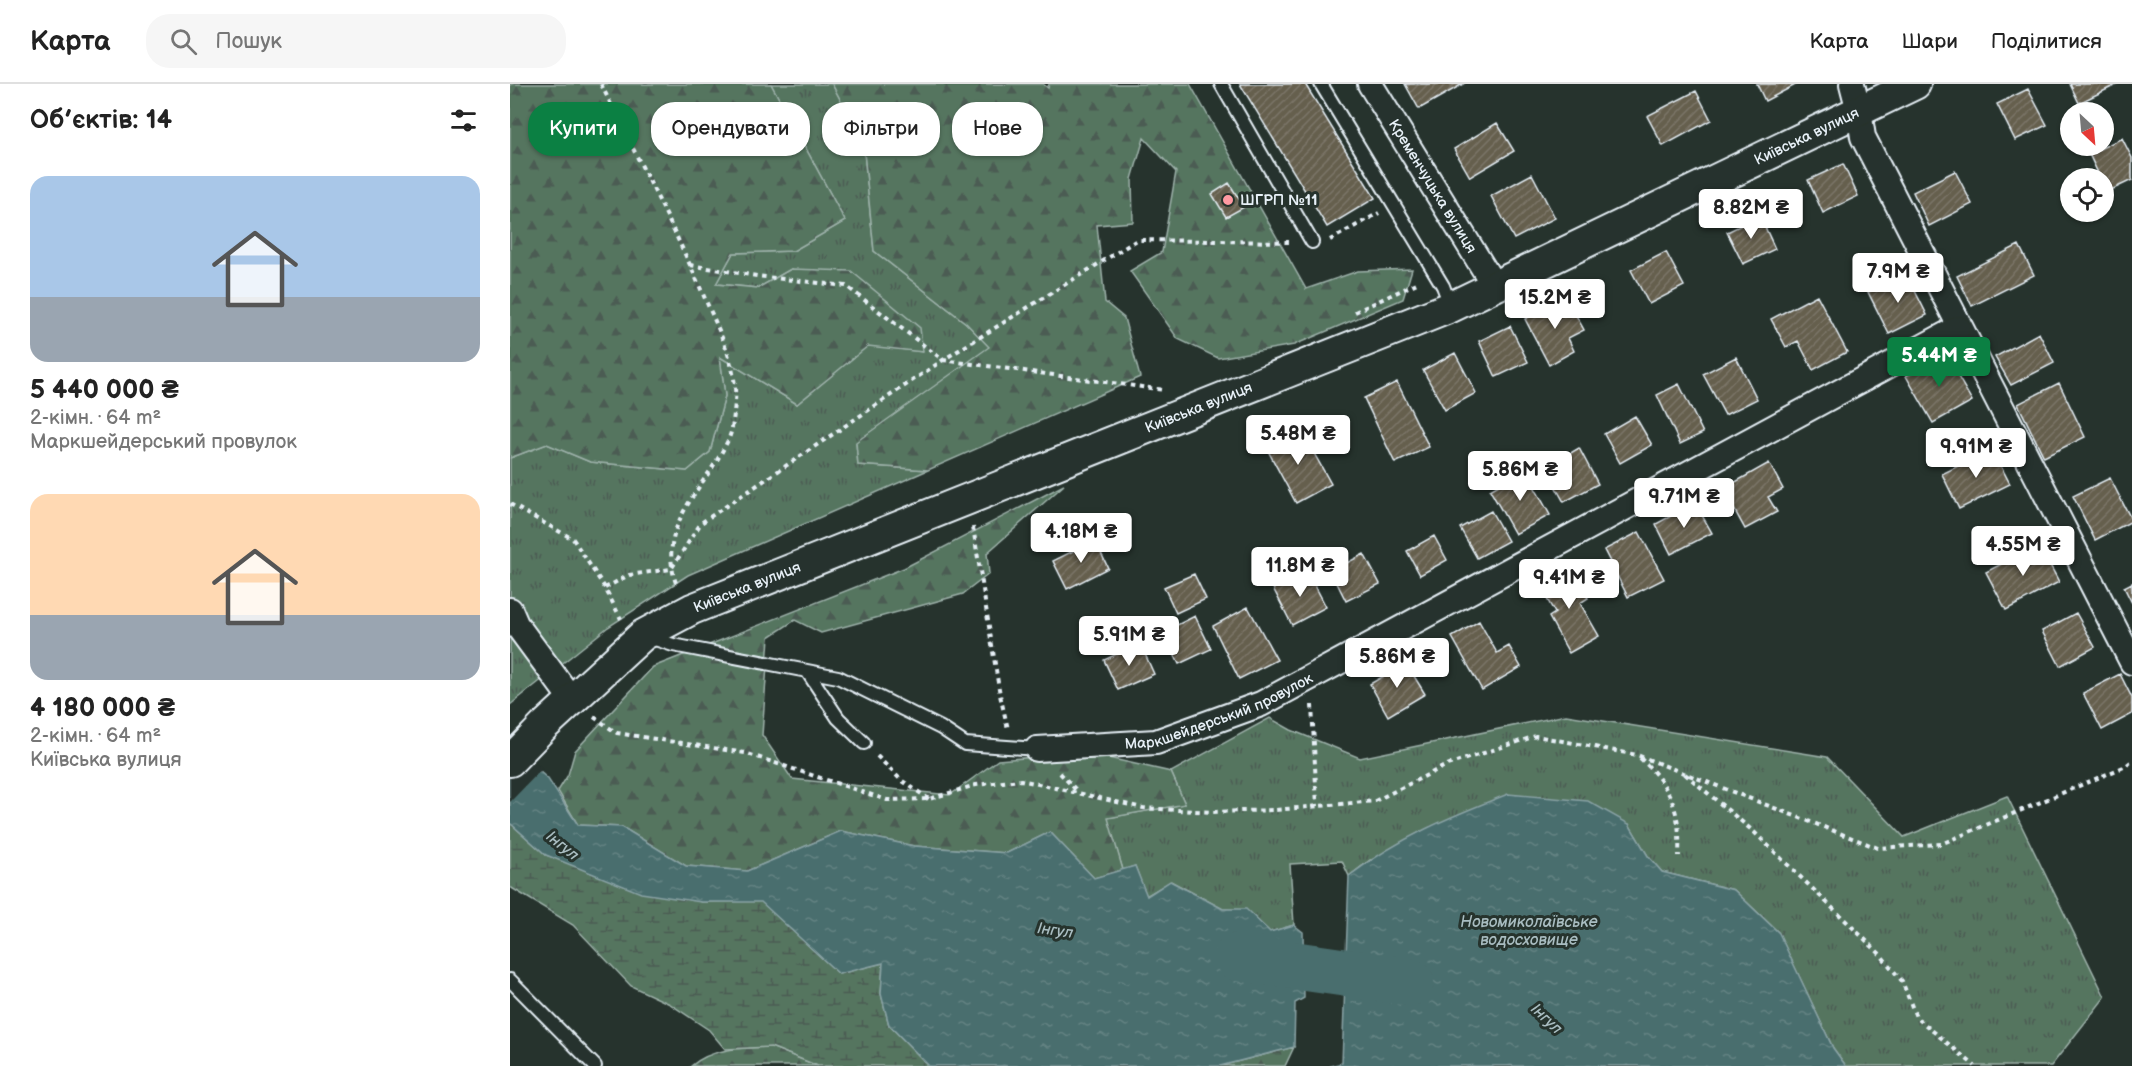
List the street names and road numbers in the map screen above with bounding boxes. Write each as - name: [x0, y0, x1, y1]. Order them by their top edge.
- street label: Київська вулиця: [1751, 103, 1862, 169]
- street label: Кременчуцька вулиця: [1385, 116, 1481, 257]
- street label: Київська вулиця: [1142, 378, 1255, 437]
- street label: Київська вулиця: [691, 557, 803, 617]
- street label: Маркшейдерський провулок: [1124, 668, 1316, 753]

